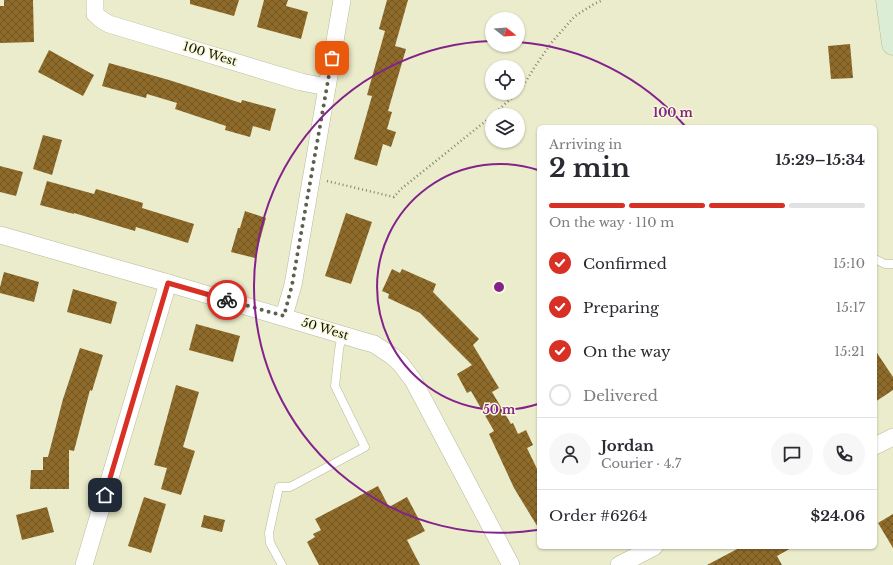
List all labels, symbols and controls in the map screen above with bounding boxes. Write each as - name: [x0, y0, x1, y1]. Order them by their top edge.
- north arrow: [485, 12, 525, 52]
- map controls: [485, 12, 525, 148]
- street label: 100 West: [181, 38, 239, 69]
- pin: [315, 41, 349, 75]
- icon: bag: [321, 47, 343, 69]
- button: locate: [485, 60, 525, 100]
- text: 100 m: [653, 105, 694, 120]
- button: layers: [485, 108, 525, 148]
- text: Arriving in: [549, 136, 622, 153]
- text: 15:29–15:34: [775, 150, 865, 169]
- text: 2 min: [549, 152, 630, 184]
- text: On the way · 110 m: [549, 214, 674, 231]
- icon: check: [549, 252, 571, 274]
- text: Confirmed: [583, 254, 667, 273]
- text: 15:10: [833, 255, 865, 272]
- courier: [207, 280, 247, 320]
- centre of rings: [492, 280, 506, 294]
- icon: bike: [216, 289, 238, 311]
- icon: check: [549, 296, 571, 318]
- text: Preparing: [583, 298, 659, 317]
- text: 15:17: [836, 299, 865, 316]
- street label: 50 West: [300, 314, 351, 343]
- icon: check: [549, 340, 571, 362]
- text: On the way: [583, 342, 671, 361]
- text: 15:21: [834, 343, 865, 360]
- text: Delivered: [583, 386, 658, 405]
- text: 50 m: [483, 402, 516, 417]
- button: person: [549, 433, 591, 475]
- button: chat: [771, 433, 813, 475]
- button: phone: [823, 433, 865, 475]
- text: Jordan: [601, 436, 654, 455]
- text: Courier · 4.7: [601, 455, 681, 472]
- pin: [88, 478, 122, 512]
- icon: home: [94, 484, 116, 506]
- text: Order #6264: [549, 506, 647, 525]
- text: $24.06: [811, 506, 865, 525]

